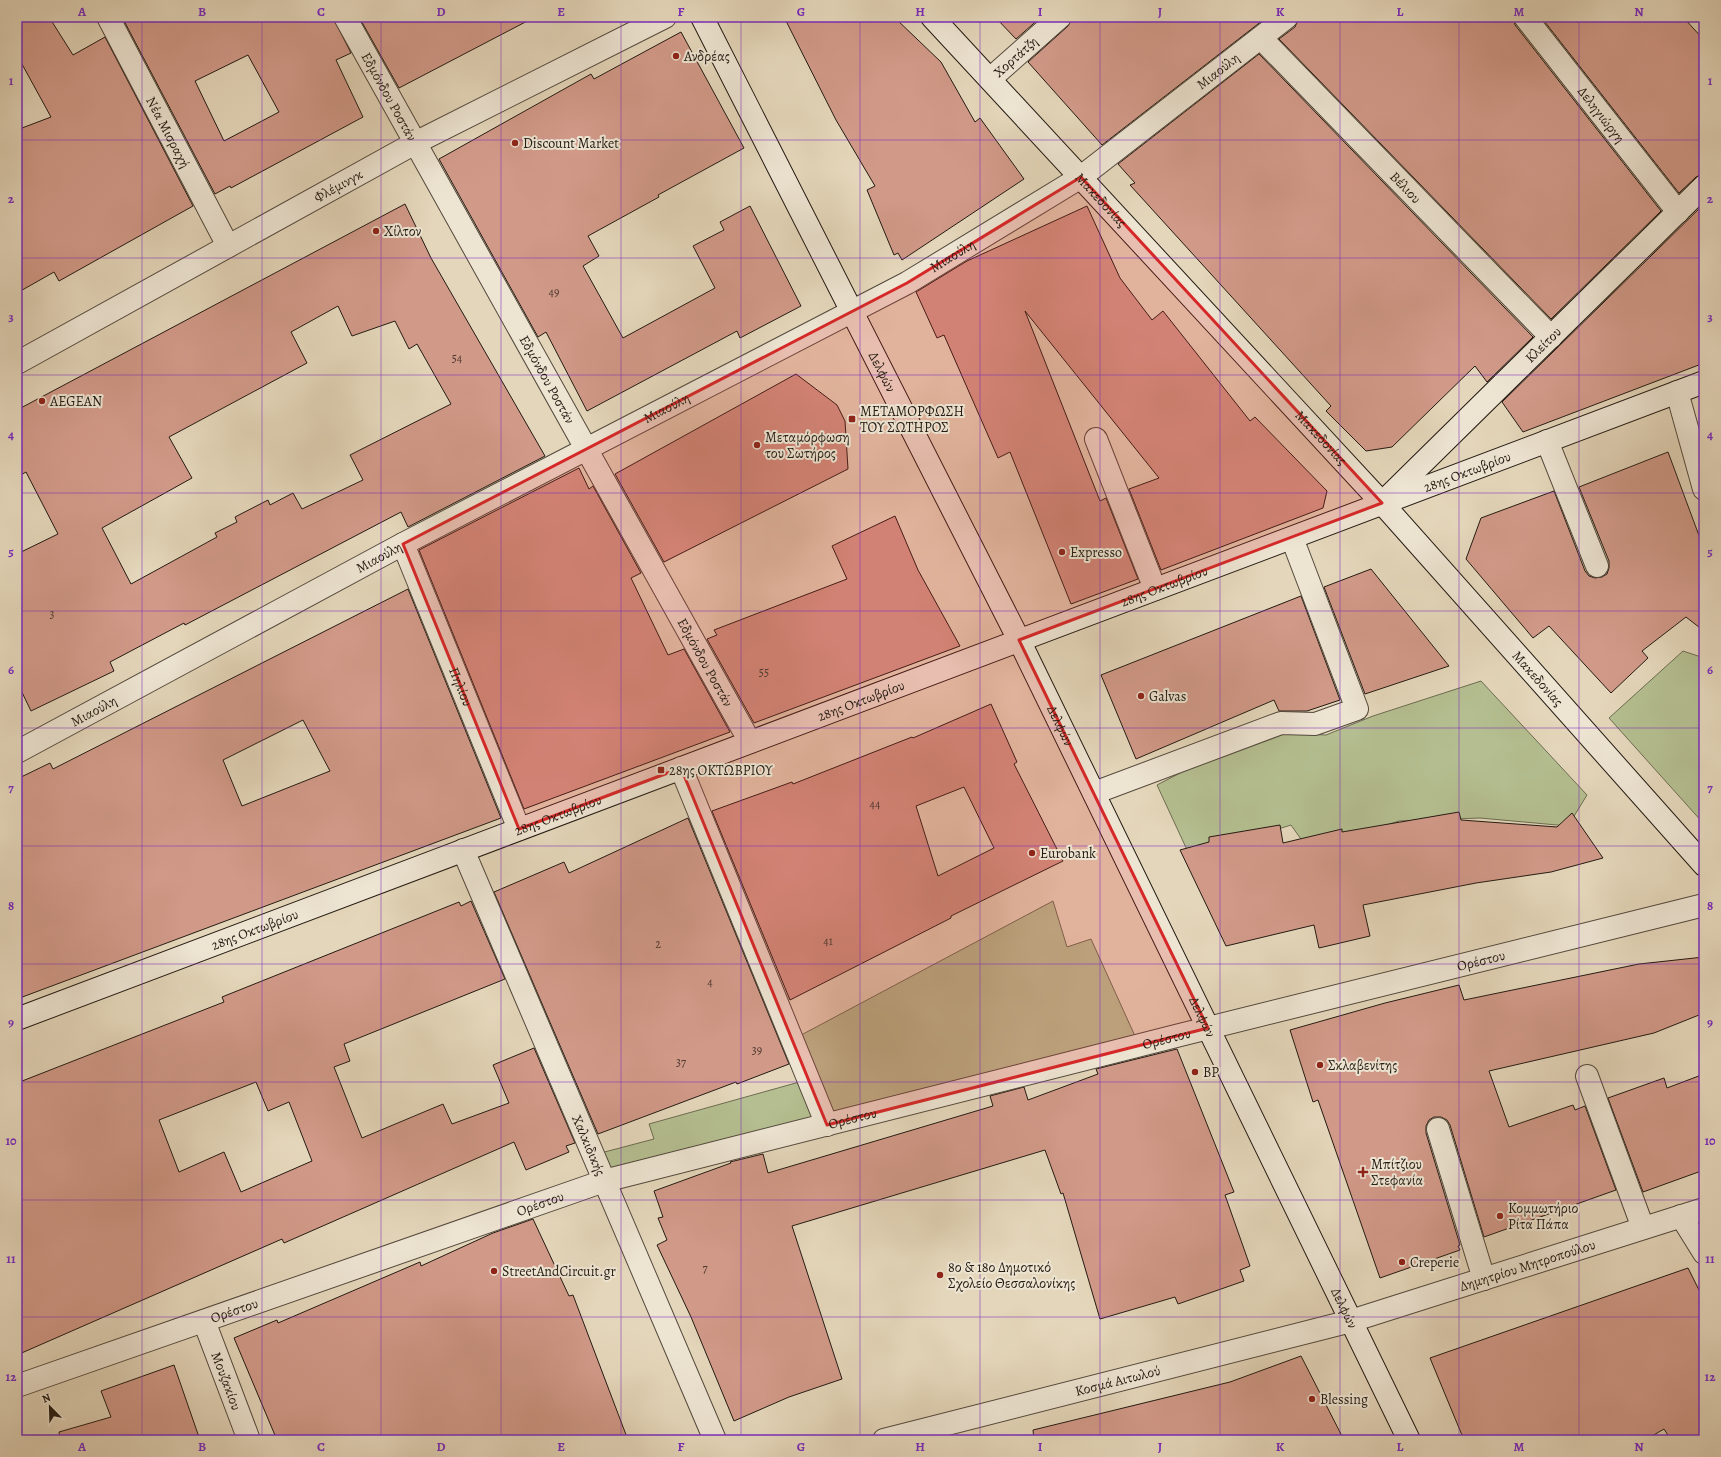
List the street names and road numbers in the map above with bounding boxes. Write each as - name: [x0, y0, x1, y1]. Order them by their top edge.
- street label: Χορτάτζη: [989, 32, 1042, 81]
- street label: Μιαούλη: [1192, 48, 1243, 94]
- street label: Εδμόνδου Ροστάν: [357, 49, 422, 144]
- street label: Δεληγιώργη: [1573, 82, 1630, 147]
- street label: Νέα Μισραχή: [142, 93, 195, 171]
- street label: Φλέμινγκ: [310, 164, 367, 207]
- street label: Βέλιου: [1386, 167, 1426, 207]
- street label: Μακεδονίας: [1071, 168, 1131, 231]
- street label: Μιαούλη: [926, 234, 978, 277]
- street label: Κλείτου: [1521, 322, 1565, 367]
- street label: Εδμόνδου Ροστάν: [515, 332, 580, 427]
- street label: Δελφών: [864, 348, 901, 395]
- street label: Μιαούλη: [640, 388, 693, 428]
- street label: Μακεδονίας: [1291, 406, 1352, 469]
- street label: 28ης Οκτωβρίου: [1421, 446, 1513, 497]
- street label: Μιαούλη: [352, 537, 405, 577]
- street label: 28ης Οκτωβρίου: [1118, 561, 1210, 611]
- street label: Εδμόνδου Ροστάν: [673, 614, 738, 710]
- street label: Μακεδονίας: [1508, 646, 1568, 710]
- street label: Πηλίου: [445, 664, 477, 709]
- street label: 28ης Οκτωβρίου: [815, 675, 907, 725]
- street label: Μιαούλη: [67, 691, 120, 731]
- street label: Δελφών: [1043, 702, 1079, 749]
- street label: 28ης Οκτωβρίου: [511, 790, 604, 840]
- street label: 28ης Οκτωβρίου: [208, 904, 301, 954]
- street label: Ορέστου: [1455, 945, 1507, 975]
- street label: Δελφών: [1185, 993, 1221, 1040]
- street label: Ορέστου: [1140, 1023, 1193, 1054]
- street label: Ορέστου: [826, 1103, 879, 1133]
- street label: Χαλκιδικής: [568, 1112, 610, 1179]
- street label: Ορέστου: [514, 1186, 566, 1220]
- street label: Δημητρίου Μητροπούλου: [1457, 1235, 1598, 1295]
- street label: Δελφών: [1327, 1284, 1363, 1332]
- street label: Ορέστου: [208, 1293, 260, 1327]
- street label: Μουζακίου: [207, 1349, 246, 1413]
- street label: Κοσμά Αιτωλού: [1073, 1361, 1162, 1400]

